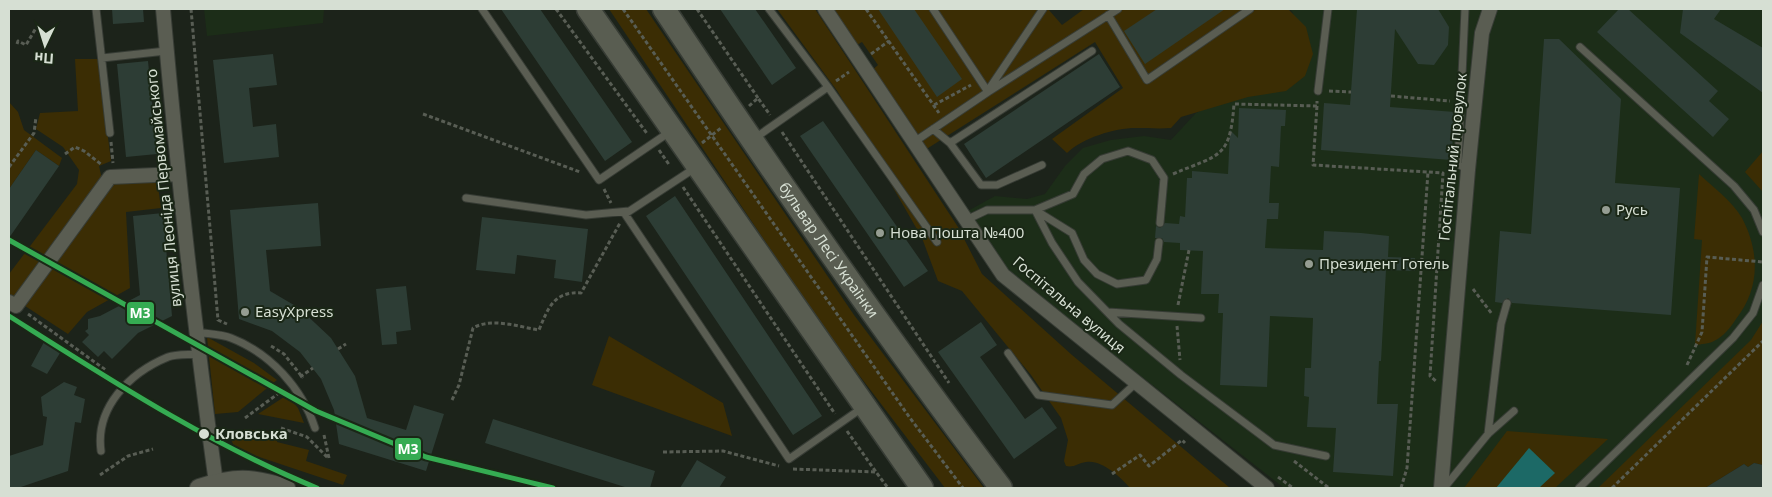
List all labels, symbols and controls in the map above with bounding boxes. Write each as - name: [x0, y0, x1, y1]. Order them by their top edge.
- north arrow: [20, 20, 70, 70]
- text: Пн: [33, 48, 55, 69]
- street label: вулиця Леоніда Первомайського: [141, 68, 185, 308]
- street label: Госпітальний провулок: [1433, 72, 1471, 242]
- street label: бульвар Лесі Українки: [775, 178, 884, 321]
- place label: Русь: [1616, 199, 1648, 219]
- marker: Русь: [1600, 204, 1612, 216]
- place label: Нова Пошта №400: [890, 222, 1024, 242]
- marker: Нова Пошта №400: [874, 227, 886, 239]
- street label: Госпітальна вулиця: [1009, 251, 1130, 357]
- place label: Президент Готель: [1319, 253, 1449, 273]
- marker: Президент Готель: [1303, 258, 1315, 270]
- line badge: M3: [126, 301, 155, 325]
- place label: EasyXpress: [255, 301, 333, 321]
- text: M3: [129, 303, 151, 322]
- marker: EasyXpress: [239, 306, 251, 318]
- place label: Кловська: [215, 423, 288, 443]
- marker: Кловська: [197, 427, 211, 441]
- line badge: M3: [394, 437, 422, 461]
- text: M3: [397, 439, 419, 458]

